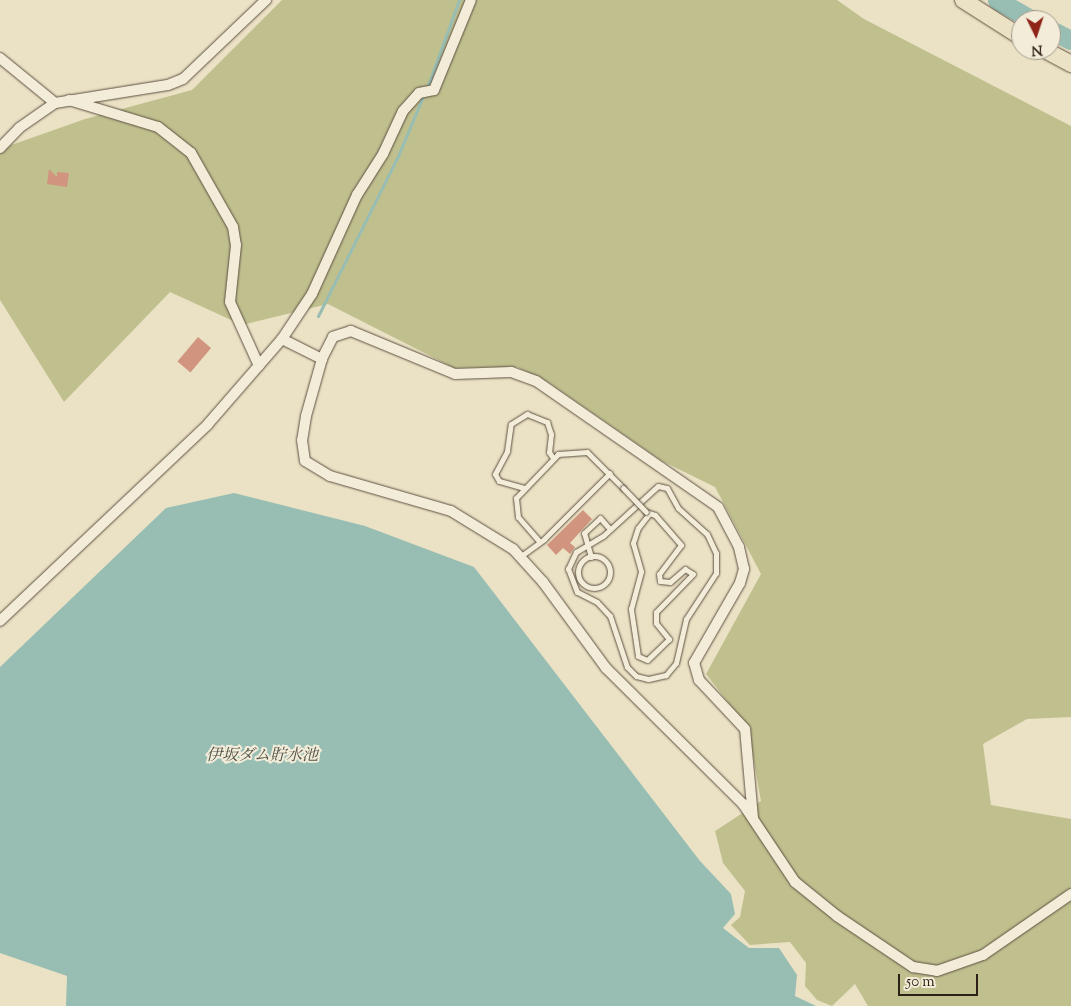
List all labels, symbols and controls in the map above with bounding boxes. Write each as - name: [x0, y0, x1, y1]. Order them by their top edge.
- north arrow: [1011, 10, 1061, 60]
- text: N: [1031, 39, 1043, 59]
- water label: 伊坂ダム貯水池: [206, 747, 318, 767]
- scale bar: [901, 964, 981, 996]
- text: 50 m: [906, 972, 935, 993]

